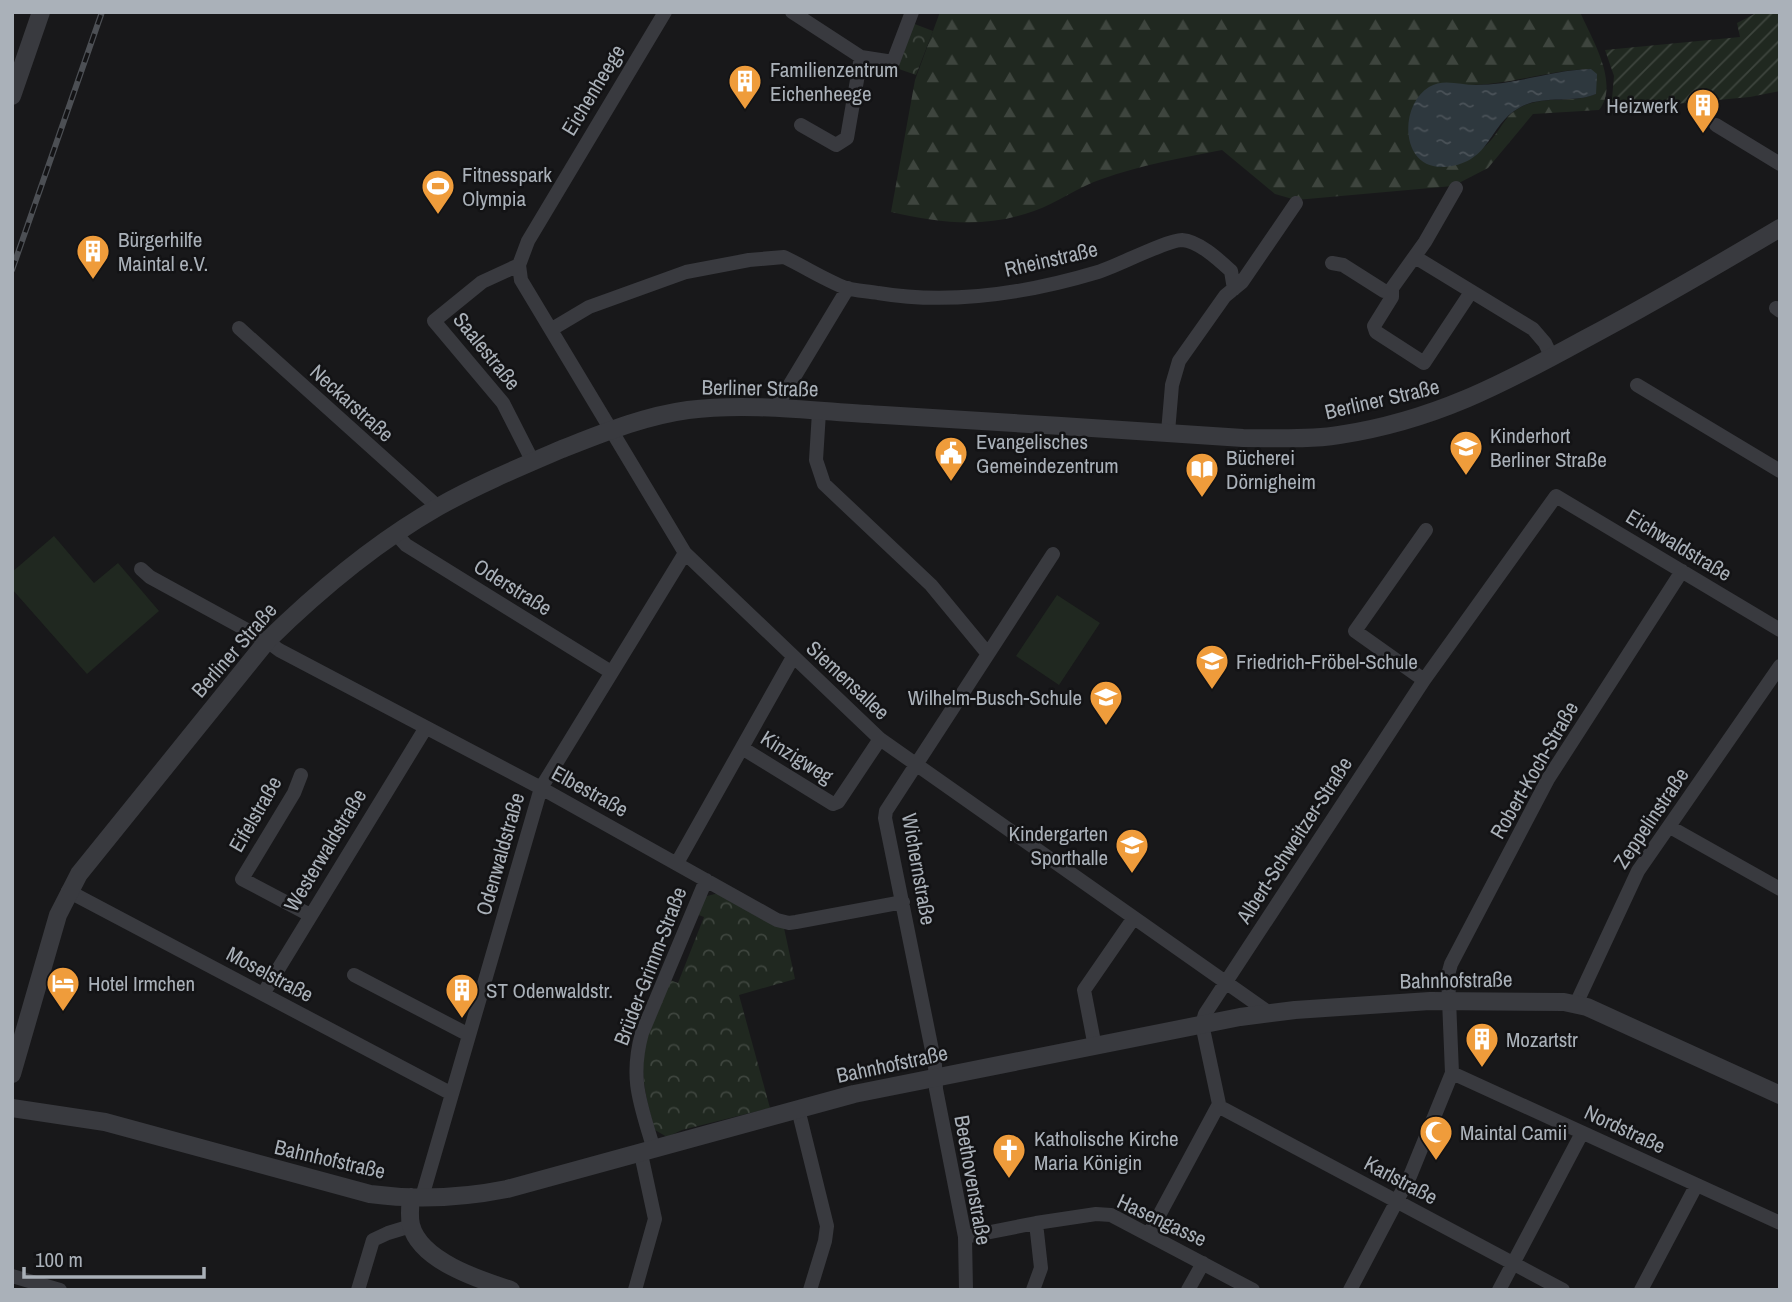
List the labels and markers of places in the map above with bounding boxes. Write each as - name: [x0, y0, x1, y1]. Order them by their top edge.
- place label: Familienzentrum Eichenheege: [770, 55, 898, 108]
- building icon: Familienzentrum Eichenheege: [726, 62, 764, 111]
- building icon: Heizwerk: [1684, 86, 1722, 135]
- place label: Heizwerk: [1606, 91, 1678, 120]
- place label: Fitnesspark Olympia: [462, 160, 552, 213]
- sports icon: Fitnesspark Olympia: [419, 167, 457, 216]
- place label: Bürgerhilfe Maintal e.V.: [118, 225, 208, 278]
- building icon: Bürgerhilfe Maintal e.V.: [74, 232, 112, 281]
- place label: Kinderhort Berliner Straße: [1490, 421, 1607, 474]
- place label: Evangelisches Gemeindezentrum: [976, 427, 1119, 480]
- school or university icon: Kinderhort Berliner Straße: [1447, 428, 1485, 477]
- public building icon: Evangelisches Gemeindezentrum: [932, 434, 970, 483]
- place label: Bücherei Dörnigheim: [1226, 443, 1316, 496]
- library icon: Bücherei Dörnigheim: [1183, 450, 1221, 499]
- school or university icon: Friedrich-Fröbel-Schule: [1193, 642, 1231, 691]
- place label: Friedrich-Fröbel-Schule: [1236, 647, 1418, 676]
- school or university icon: Wilhelm-Busch-Schule: [1087, 678, 1125, 727]
- place label: Wilhelm-Busch-Schule: [908, 683, 1082, 712]
- place label: Kindergarten Sporthalle: [1008, 819, 1108, 872]
- school or university icon: Kindergarten Sporthalle: [1113, 826, 1151, 875]
- hotel icon: Hotel Irmchen: [44, 964, 82, 1013]
- place label: Hotel Irmchen: [88, 969, 195, 998]
- building icon: ST Odenwaldstr.: [443, 971, 481, 1020]
- place label: ST Odenwaldstr.: [486, 976, 613, 1005]
- building icon: Mozartstr: [1463, 1020, 1501, 1069]
- place label: Mozartstr: [1506, 1025, 1578, 1054]
- mosque icon: Maintal Camii: [1417, 1113, 1455, 1162]
- place label: Maintal Camii: [1460, 1118, 1567, 1147]
- place label: Katholische Kirche Maria Königin: [1034, 1124, 1179, 1177]
- church icon: Katholische Kirche Maria Königin: [990, 1131, 1028, 1180]

